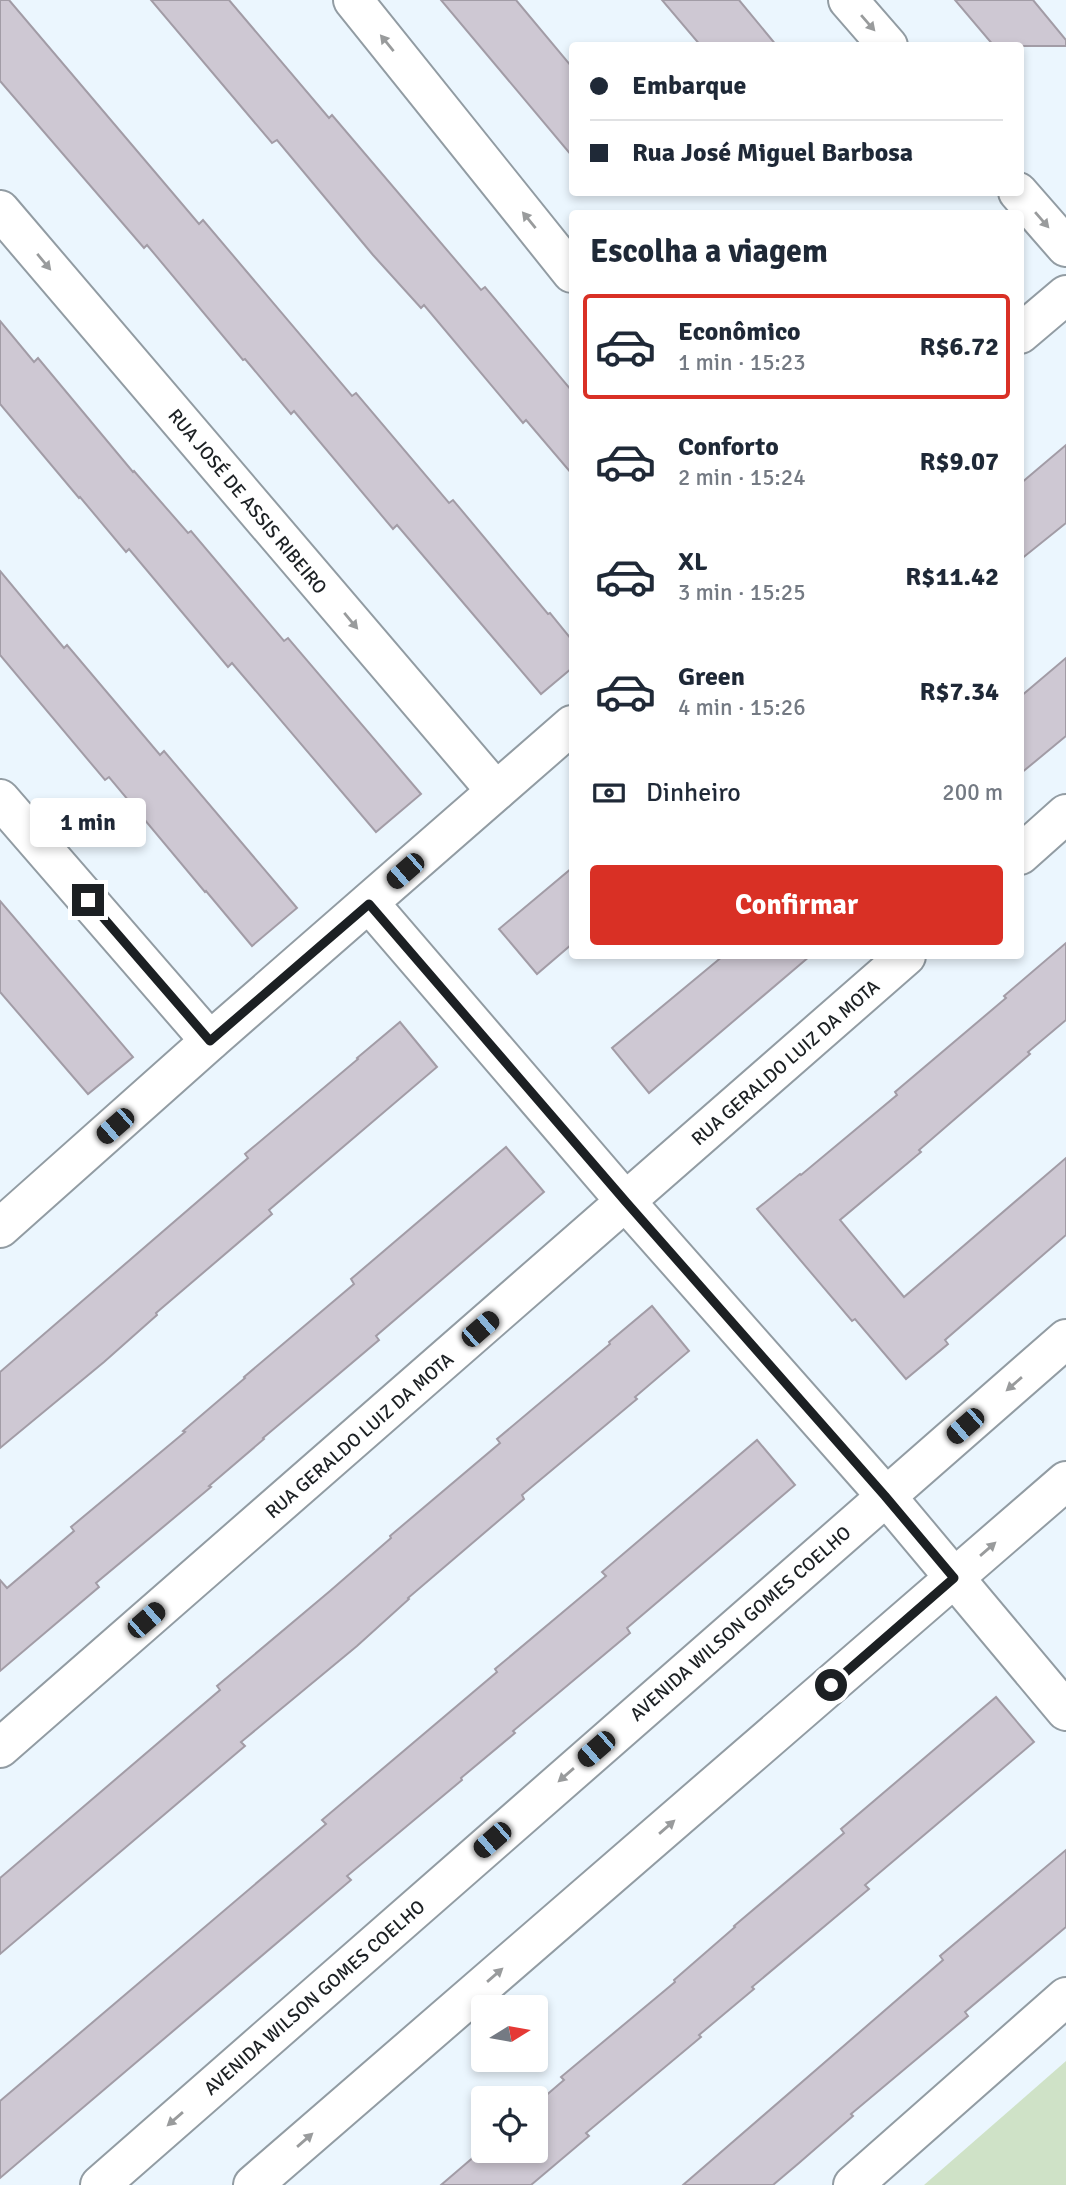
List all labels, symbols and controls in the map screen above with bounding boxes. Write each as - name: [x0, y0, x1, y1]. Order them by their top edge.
- one-way arrow: [860, 14, 876, 31]
- one-way arrow: [379, 34, 394, 52]
- text: Embarque: [632, 70, 746, 102]
- text: Rua José Miguel Barbosa: [632, 137, 913, 169]
- one-way arrow: [522, 211, 537, 229]
- one-way arrow: [1034, 211, 1049, 228]
- text: Escolha a viagem: [590, 232, 828, 271]
- one-way arrow: [36, 253, 52, 271]
- icon: car: [594, 315, 657, 378]
- text: Econômico: [678, 316, 801, 348]
- text: R$6.72: [919, 331, 999, 363]
- text: 1 min · 15:23: [678, 348, 806, 377]
- street label: RUA JOSÉ DE ASSIS RIBEIRO: [163, 404, 332, 599]
- icon: car: [594, 430, 657, 493]
- text: Conforto: [678, 431, 779, 463]
- text: R$9.07: [919, 446, 999, 478]
- text: 2 min · 15:24: [678, 463, 806, 492]
- icon: car: [594, 545, 657, 608]
- text: XL: [678, 546, 708, 578]
- text: R$11.42: [905, 561, 999, 593]
- text: 3 min · 15:25: [678, 578, 806, 607]
- one-way arrow: [343, 613, 358, 630]
- icon: car: [594, 660, 657, 723]
- text: Green: [678, 661, 745, 693]
- text: R$7.34: [919, 676, 999, 708]
- text: 4 min · 15:26: [678, 693, 806, 722]
- icon: cash: [590, 774, 628, 812]
- text: Dinheiro: [646, 777, 741, 809]
- text: 200 m: [942, 778, 1003, 807]
- callout: 1 min: [30, 799, 146, 848]
- text: 1 min: [60, 808, 116, 837]
- car: [383, 849, 428, 893]
- button: Confirmar: [590, 865, 1003, 945]
- route end: [72, 884, 104, 916]
- street label: RUA GERALDO LUIZ DA MOTA: [687, 974, 885, 1151]
- car: [93, 1104, 138, 1148]
- car: [458, 1307, 503, 1351]
- street label: RUA GERALDO LUIZ DA MOTA: [261, 1347, 459, 1524]
- one-way arrow: [1006, 1376, 1023, 1391]
- car: [943, 1404, 988, 1448]
- street label: AVENIDA WILSON GOMES COELHO: [625, 1521, 856, 1726]
- one-way arrow: [979, 1542, 996, 1558]
- car: [124, 1598, 169, 1642]
- route start: [815, 1669, 847, 1701]
- car: [574, 1727, 619, 1771]
- one-way arrow: [558, 1767, 575, 1782]
- car: [470, 1818, 515, 1862]
- one-way arrow: [659, 1820, 676, 1835]
- street label: AVENIDA WILSON GOMES COELHO: [199, 1895, 430, 2100]
- one-way arrow: [487, 1968, 504, 1983]
- north arrow: [471, 1995, 548, 2072]
- map controls: [471, 1995, 548, 2163]
- button: locate: [471, 2086, 548, 2163]
- one-way arrow: [166, 2111, 183, 2126]
- one-way arrow: [296, 2132, 314, 2148]

